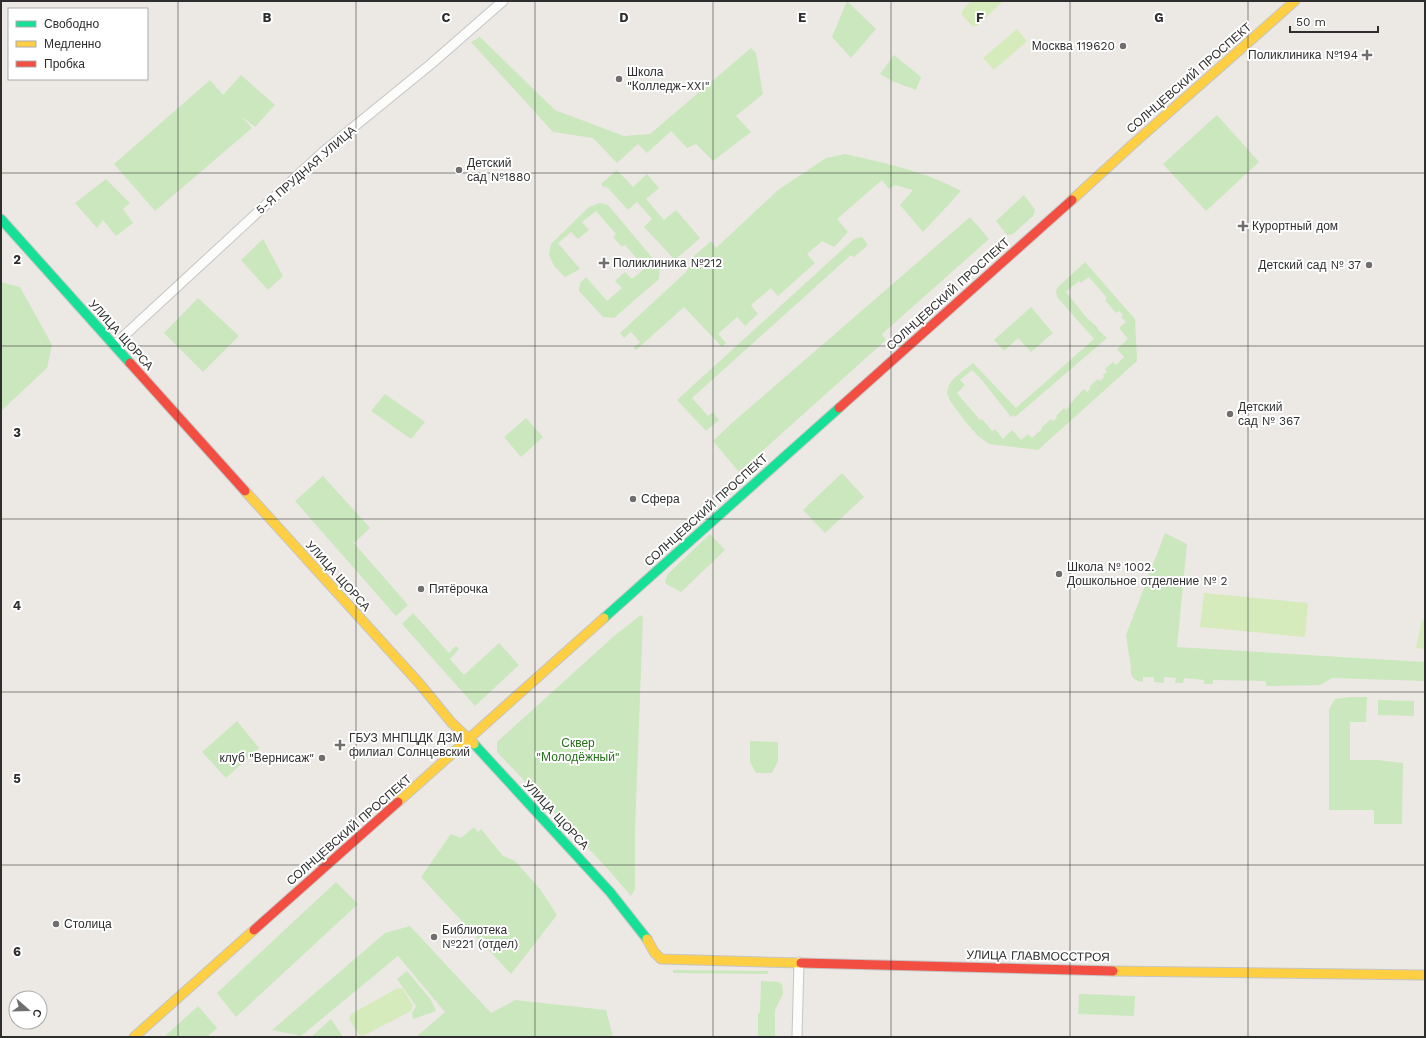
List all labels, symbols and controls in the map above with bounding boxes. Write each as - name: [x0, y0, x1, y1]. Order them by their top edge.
- legend: [8, 8, 148, 80]
- scale bar: [1290, 8, 1378, 34]
- text: B: [263, 10, 272, 25]
- text: C: [442, 10, 451, 25]
- text: D: [619, 10, 629, 25]
- text: E: [798, 10, 806, 25]
- text: F: [976, 10, 984, 25]
- text: G: [1154, 10, 1164, 25]
- text: 50 m: [1296, 15, 1326, 29]
- text: Свободно: [44, 17, 99, 31]
- street label: СОЛНЦЕВСКИЙ ПРОСПЕКТ: [1123, 19, 1255, 136]
- text: Медленно: [44, 37, 101, 51]
- place label: Москва 119620: [1032, 39, 1115, 53]
- marker: Москва 119620: [1118, 41, 1128, 51]
- place label: Поликлиника №194: [1248, 48, 1358, 62]
- marker: Поликлиника №194: [1361, 49, 1373, 61]
- text: Пробка: [44, 57, 85, 71]
- place label: Школа "Колледж-XXI": [627, 65, 710, 93]
- marker: Школа "Колледж-XXI": [614, 74, 624, 84]
- street label: 5-Я ПРУДНАЯ УЛИЦА: [253, 123, 359, 217]
- place label: Детский сад №1880: [467, 156, 531, 184]
- marker: Детский сад №1880: [454, 165, 464, 175]
- place label: Курортный дом: [1252, 219, 1338, 233]
- marker: Курортный дом: [1237, 220, 1249, 232]
- street label: СОЛНЦЕВСКИЙ ПРОСПЕКТ: [883, 234, 1013, 353]
- text: 2: [13, 252, 21, 267]
- place label: Поликлиника №212: [613, 256, 722, 270]
- marker: Поликлиника №212: [598, 257, 610, 269]
- place label: Детский сад № 37: [1258, 258, 1361, 272]
- marker: Детский сад № 37: [1364, 260, 1374, 270]
- street label: УЛИЦА ЩОРСА: [86, 297, 156, 373]
- place label: Детский сад № 367: [1238, 400, 1300, 428]
- marker: Детский сад № 367: [1225, 409, 1235, 419]
- text: 3: [13, 425, 21, 440]
- street label: СОЛНЦЕВСКИЙ ПРОСПЕКТ: [641, 450, 771, 569]
- place label: Сфера: [641, 492, 680, 506]
- marker: Сфера: [628, 494, 638, 504]
- street label: УЛИЦА ЩОРСА: [303, 538, 373, 614]
- place label: Школа № 1002. Дошкольное отделение № 2: [1067, 560, 1227, 588]
- marker: Школа № 1002. Дошкольное отделение № 2: [1054, 569, 1064, 579]
- place label: Пятёрочка: [429, 582, 488, 596]
- marker: Пятёрочка: [416, 584, 426, 594]
- text: 4: [13, 598, 22, 613]
- place label: ГБУЗ МНПЦДК ДЗМ филиал Солнцевский: [349, 731, 470, 759]
- park label: Сквер "Молодёжный": [536, 736, 620, 764]
- marker: ГБУЗ МНПЦДК ДЗМ филиал Солнцевский: [334, 739, 346, 751]
- place label: клуб "Вернисаж": [219, 751, 314, 765]
- marker: клуб "Вернисаж": [317, 753, 327, 763]
- text: 5: [13, 771, 21, 786]
- street label: СОЛНЦЕВСКИЙ ПРОСПЕКТ: [283, 771, 415, 888]
- street label: УЛИЦА ЩОРСА: [520, 777, 592, 853]
- place label: Столица: [64, 917, 112, 931]
- marker: Столица: [51, 919, 61, 929]
- place label: Библиотека №221 (отдел): [442, 923, 518, 951]
- marker: Библиотека №221 (отдел): [429, 932, 439, 942]
- text: 6: [13, 944, 21, 959]
- street label: УЛИЦА ГЛАВМОССТРОЯ: [966, 948, 1110, 964]
- north arrow: [8, 990, 48, 1030]
- text: С: [29, 1007, 44, 1019]

